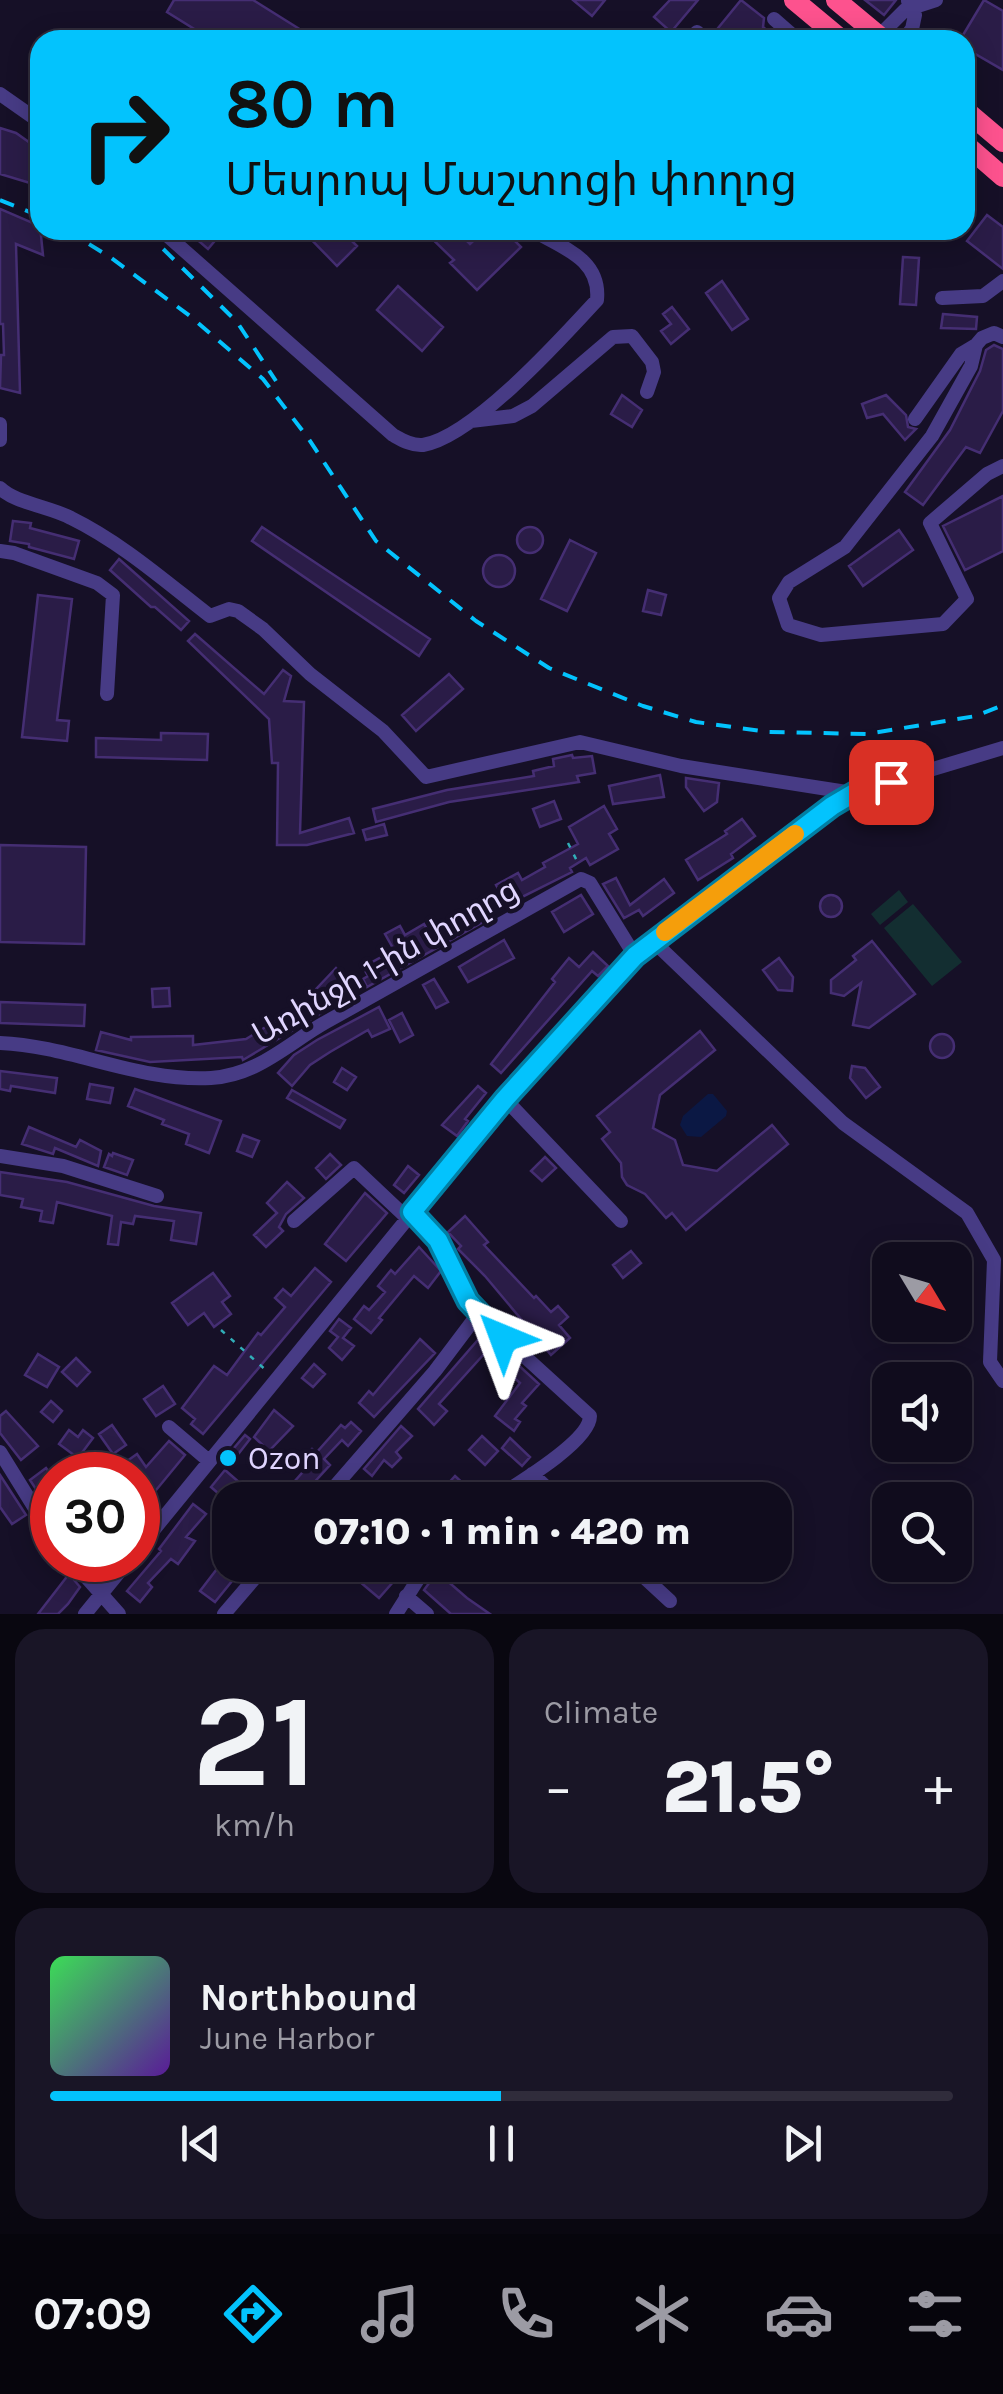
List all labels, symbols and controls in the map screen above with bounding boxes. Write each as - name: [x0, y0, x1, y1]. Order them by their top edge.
- text: 80 m: [225, 63, 399, 145]
- icon: right: [60, 70, 190, 200]
- text: Մեսրոպ Մաշտոցի փողոց: [225, 154, 797, 206]
- pin: [849, 740, 934, 825]
- icon: arrive: [864, 755, 919, 810]
- street label: Առինջի 1-ին փողոց: [246, 870, 525, 1053]
- north arrow: [872, 1242, 972, 1342]
- map controls: [872, 1242, 972, 1582]
- position arrow: [451, 1286, 555, 1390]
- button: sound: [872, 1362, 972, 1462]
- place label: Ozon: [248, 1440, 321, 1477]
- marker: Ozon: [217, 1447, 239, 1469]
- speed limit sign: 30: [30, 1452, 160, 1582]
- button: search: [872, 1482, 972, 1582]
- text: 07:10 · 1 min · 420 m: [313, 1509, 691, 1554]
- text: 21: [192, 1666, 317, 1818]
- text: Climate: [544, 1694, 658, 1731]
- text: 21.5°: [662, 1743, 835, 1831]
- text: −: [544, 1755, 573, 1819]
- text: +: [924, 1755, 953, 1819]
- text: km/h: [214, 1807, 295, 1844]
- text: Northbound: [200, 1975, 418, 2020]
- text: June Harbor: [200, 2020, 374, 2057]
- icon: previous: [173, 2116, 228, 2171]
- icon: pause: [474, 2116, 529, 2171]
- icon: next: [775, 2116, 830, 2171]
- icon: directions: [218, 2279, 288, 2349]
- icon: music: [355, 2279, 425, 2349]
- icon: phone: [491, 2279, 561, 2349]
- icon: climate: [627, 2279, 697, 2349]
- icon: car: [764, 2279, 834, 2349]
- icon: filters: [900, 2279, 970, 2349]
- text: 07:09: [33, 2288, 152, 2340]

